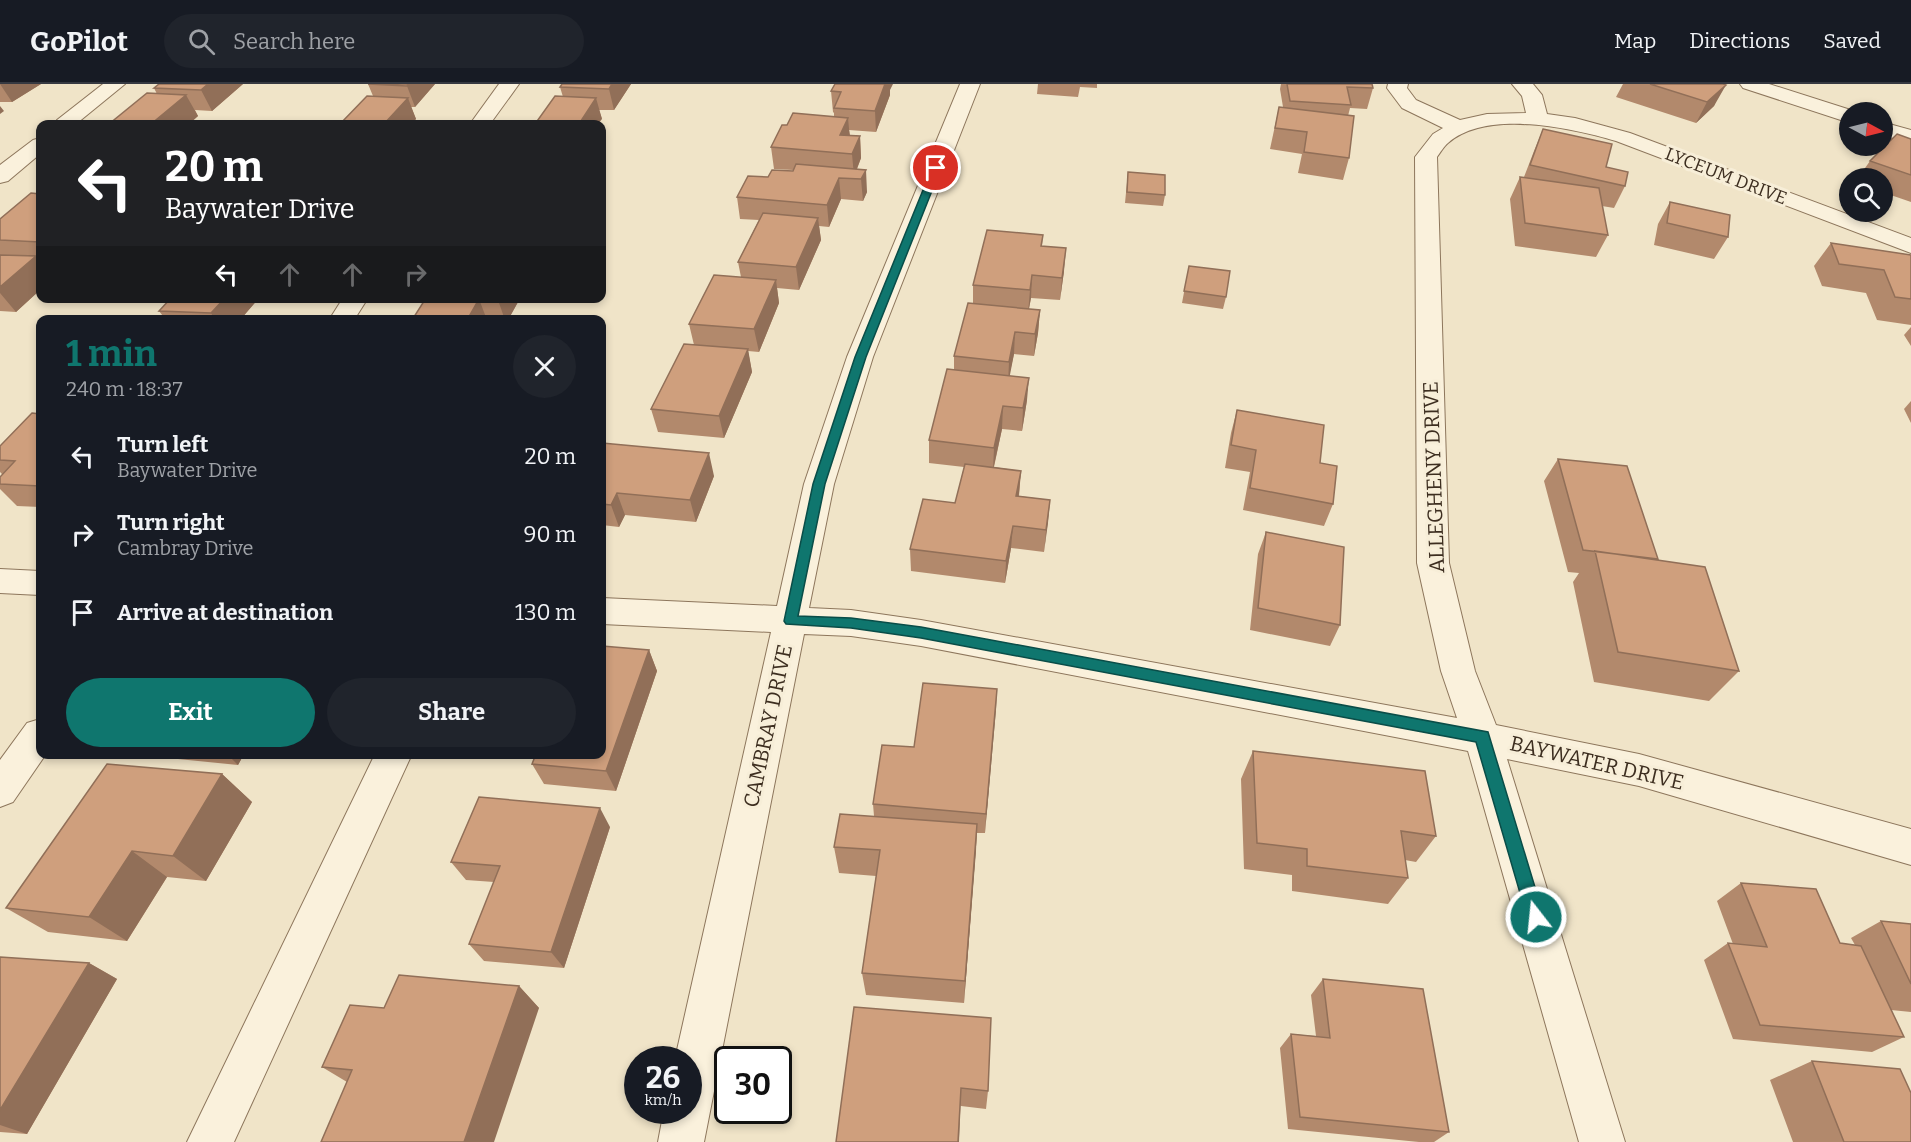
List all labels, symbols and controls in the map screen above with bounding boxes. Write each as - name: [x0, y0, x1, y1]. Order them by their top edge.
- search box: [164, 14, 584, 68]
- text: GoPilot: [30, 25, 128, 58]
- icon: search: [185, 25, 218, 58]
- text: Search here: [233, 28, 355, 55]
- text: Map: [1614, 28, 1656, 54]
- text: Directions: [1689, 28, 1790, 54]
- text: Saved: [1823, 28, 1881, 54]
- north arrow: [1839, 102, 1893, 156]
- map controls: [1839, 102, 1893, 222]
- text: 20 m: [165, 142, 263, 192]
- pin: [910, 142, 961, 193]
- street label: LYCEUM DRIVE: [1662, 143, 1790, 209]
- icon: left: [66, 144, 144, 222]
- icon: arrive: [919, 151, 952, 184]
- button: search: [1839, 168, 1893, 222]
- text: Baywater Drive: [165, 193, 354, 225]
- icon: left: [210, 258, 243, 291]
- icon: ahead: [273, 258, 306, 291]
- icon: ahead: [336, 258, 369, 291]
- icon: right: [399, 258, 432, 291]
- text: 1 min: [66, 332, 157, 376]
- button: close: [513, 335, 576, 398]
- text: 240 m · 18:37: [66, 377, 182, 401]
- street label: ALLEGHENY DRIVE: [1418, 381, 1450, 573]
- text: Turn left: [117, 431, 209, 458]
- icon: left: [66, 440, 99, 473]
- text: 20 m: [525, 443, 576, 470]
- text: Baywater Drive: [117, 458, 257, 482]
- text: Turn right: [117, 509, 225, 536]
- icon: right: [66, 518, 99, 551]
- text: 90 m: [524, 521, 576, 548]
- text: Cambray Drive: [117, 536, 254, 560]
- icon: arrive: [66, 596, 99, 629]
- text: Arrive at destination: [117, 599, 333, 626]
- text: 130 m: [515, 599, 576, 626]
- street label: CAMBRAY DRIVE: [738, 642, 798, 810]
- button: Exit: [66, 678, 315, 747]
- button: Share: [327, 678, 576, 747]
- street label: BAYWATER DRIVE: [1507, 730, 1687, 796]
- position arrow: [1504, 885, 1568, 949]
- speed limit sign: 30: [714, 1046, 792, 1124]
- text: 26: [646, 1060, 680, 1096]
- text: km/h: [644, 1091, 682, 1109]

